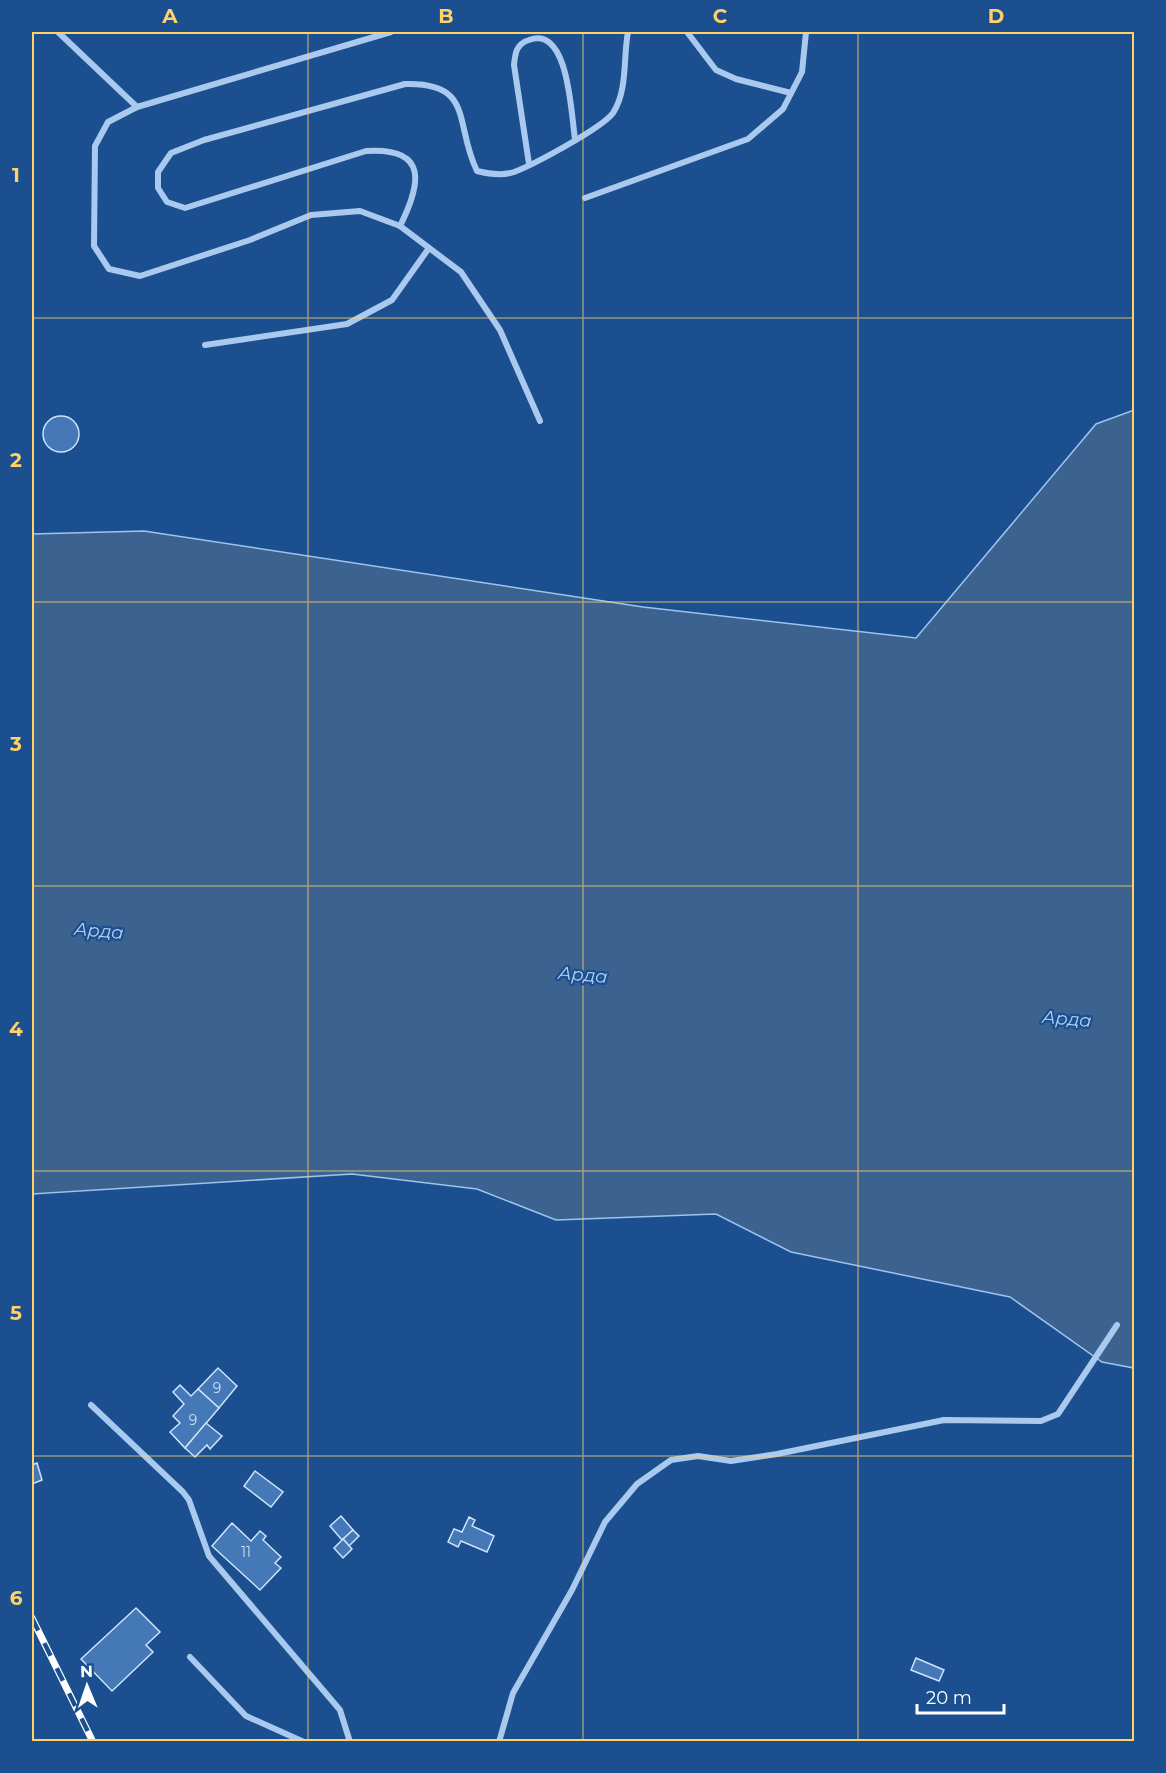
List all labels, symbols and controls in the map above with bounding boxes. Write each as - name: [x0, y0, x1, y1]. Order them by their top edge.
- text: A: [161, 4, 178, 28]
- text: B: [438, 4, 454, 28]
- text: C: [713, 4, 728, 28]
- text: D: [988, 4, 1004, 28]
- text: 1: [12, 163, 20, 187]
- text: 2: [10, 448, 22, 472]
- text: 3: [9, 732, 22, 756]
- water label: Арда: [72, 918, 125, 944]
- water label: Арда: [556, 962, 609, 988]
- water label: Арда: [1040, 1006, 1093, 1032]
- text: 4: [9, 1017, 23, 1041]
- text: 5: [10, 1301, 22, 1325]
- house number: 9: [213, 1379, 221, 1397]
- house number: 9: [189, 1411, 197, 1429]
- house number: 11: [241, 1543, 251, 1561]
- text: 6: [10, 1586, 23, 1610]
- north arrow: [57, 1656, 117, 1716]
- text: N: [80, 1662, 93, 1681]
- scale bar: [917, 1677, 1004, 1715]
- text: 20 m: [926, 1687, 972, 1709]

